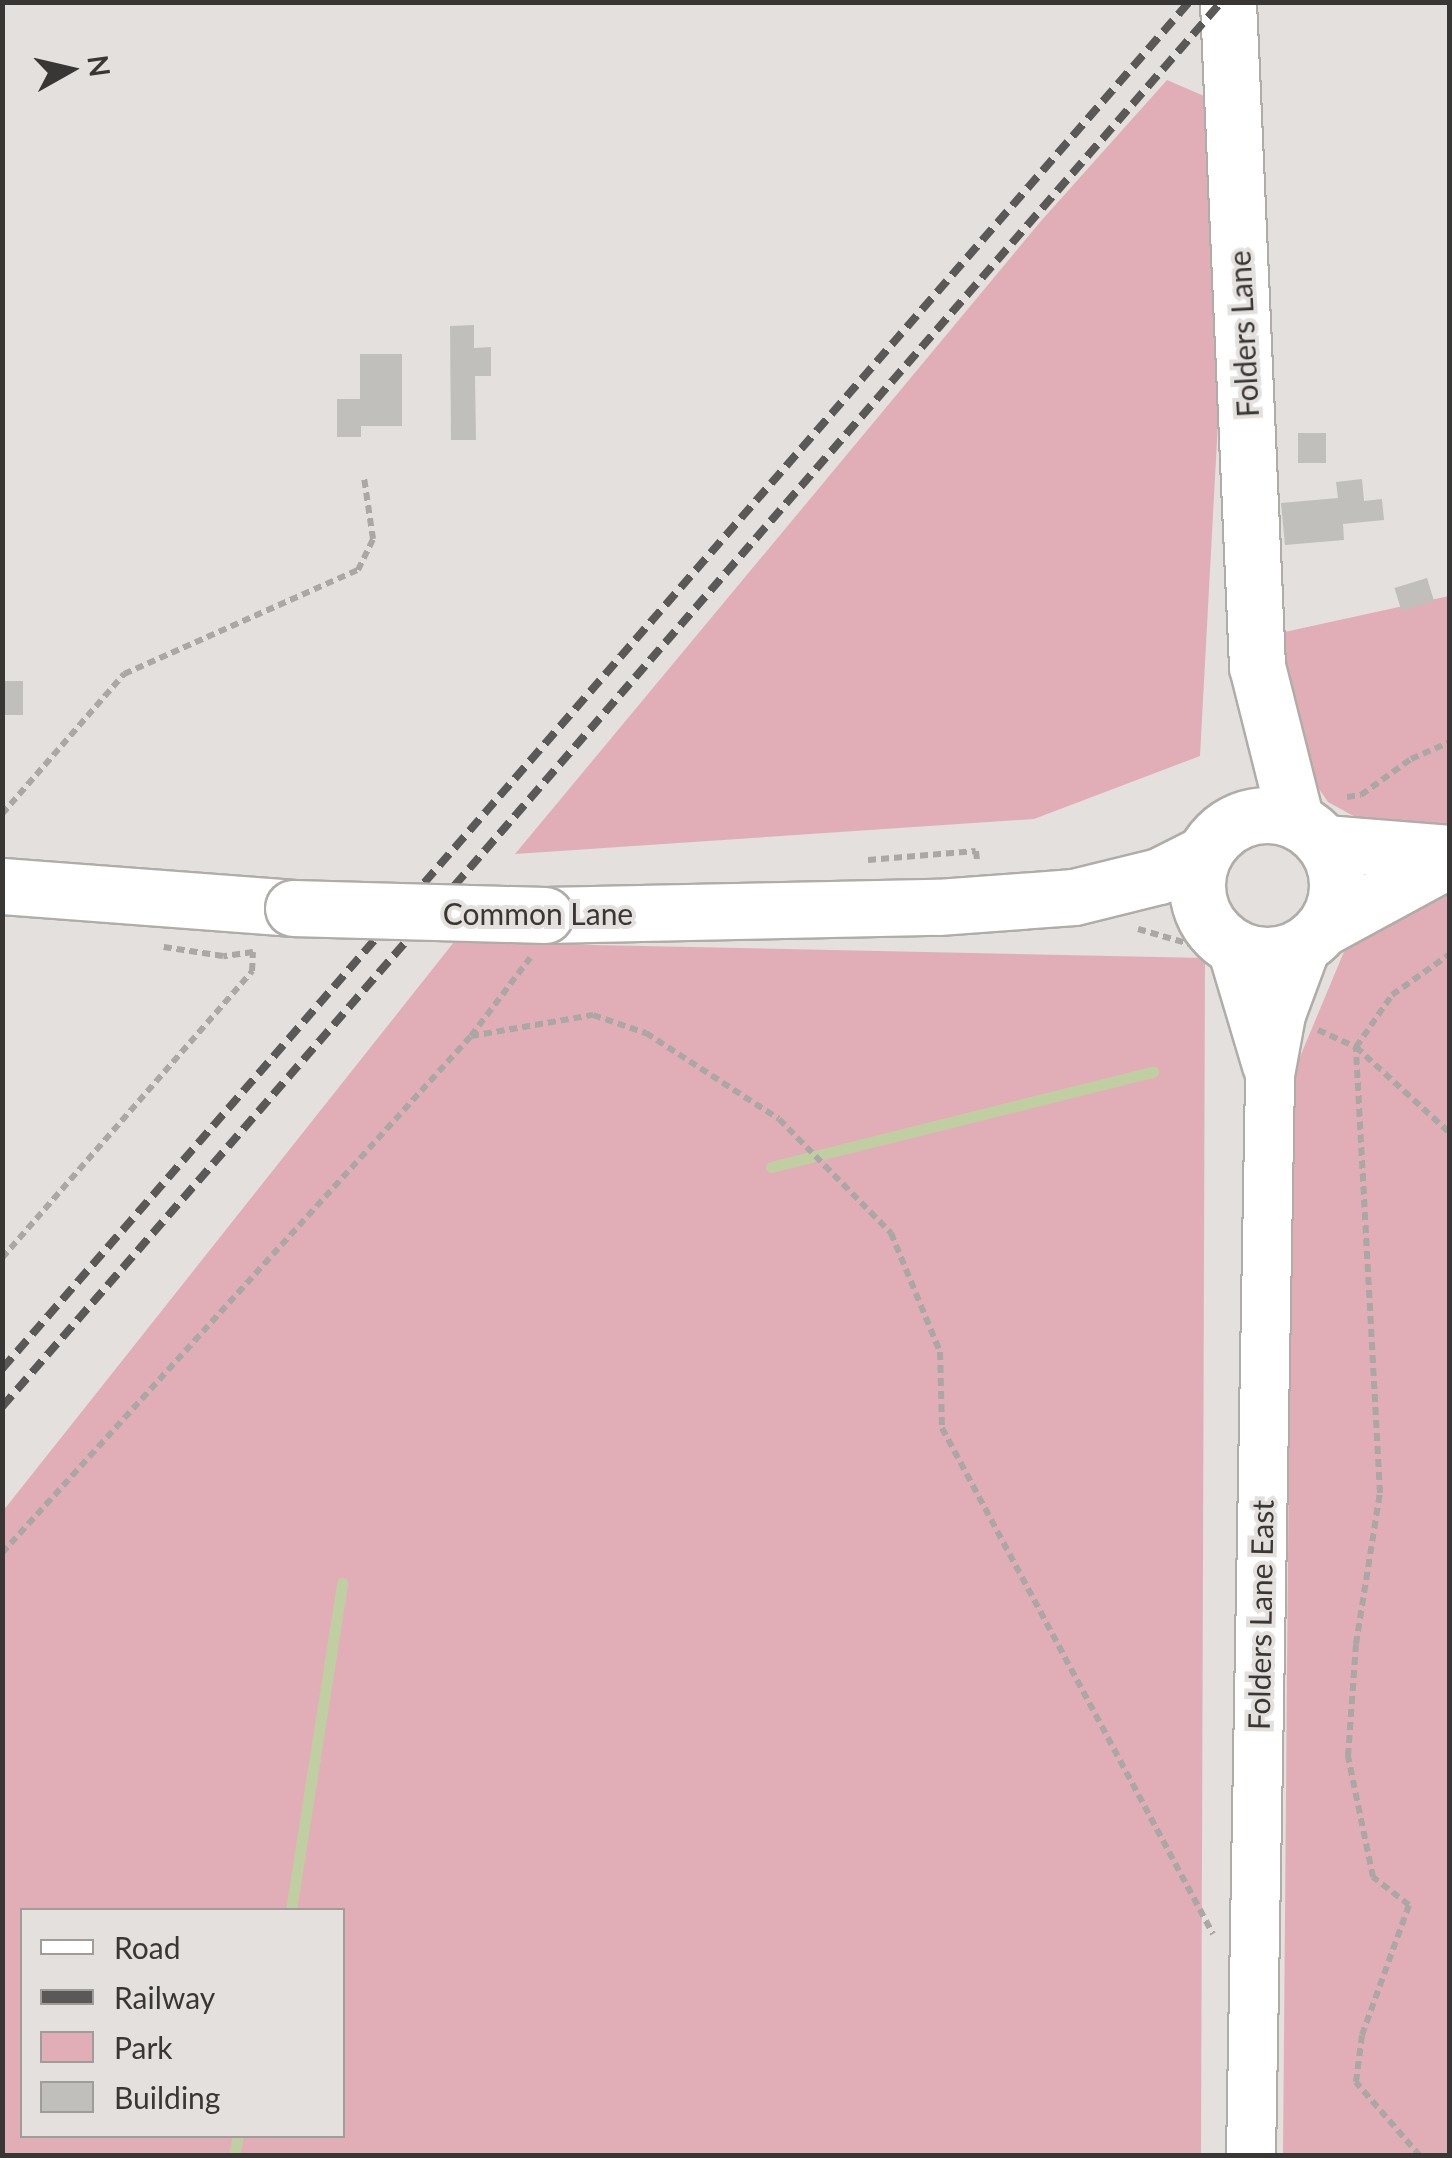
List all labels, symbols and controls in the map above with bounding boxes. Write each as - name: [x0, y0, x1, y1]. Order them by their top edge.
- north arrow: [20, 20, 120, 120]
- text: N: [81, 53, 118, 79]
- street label: Folders Lane: [1221, 250, 1265, 418]
- street label: Common Lane: [443, 895, 633, 931]
- street label: Folders Lane East: [1240, 1500, 1280, 1730]
- legend: [20, 1908, 345, 2138]
- text: Road: [114, 1929, 181, 1965]
- text: Railway: [114, 1979, 215, 2015]
- text: Park: [114, 2029, 173, 2065]
- text: Building: [114, 2079, 220, 2115]

